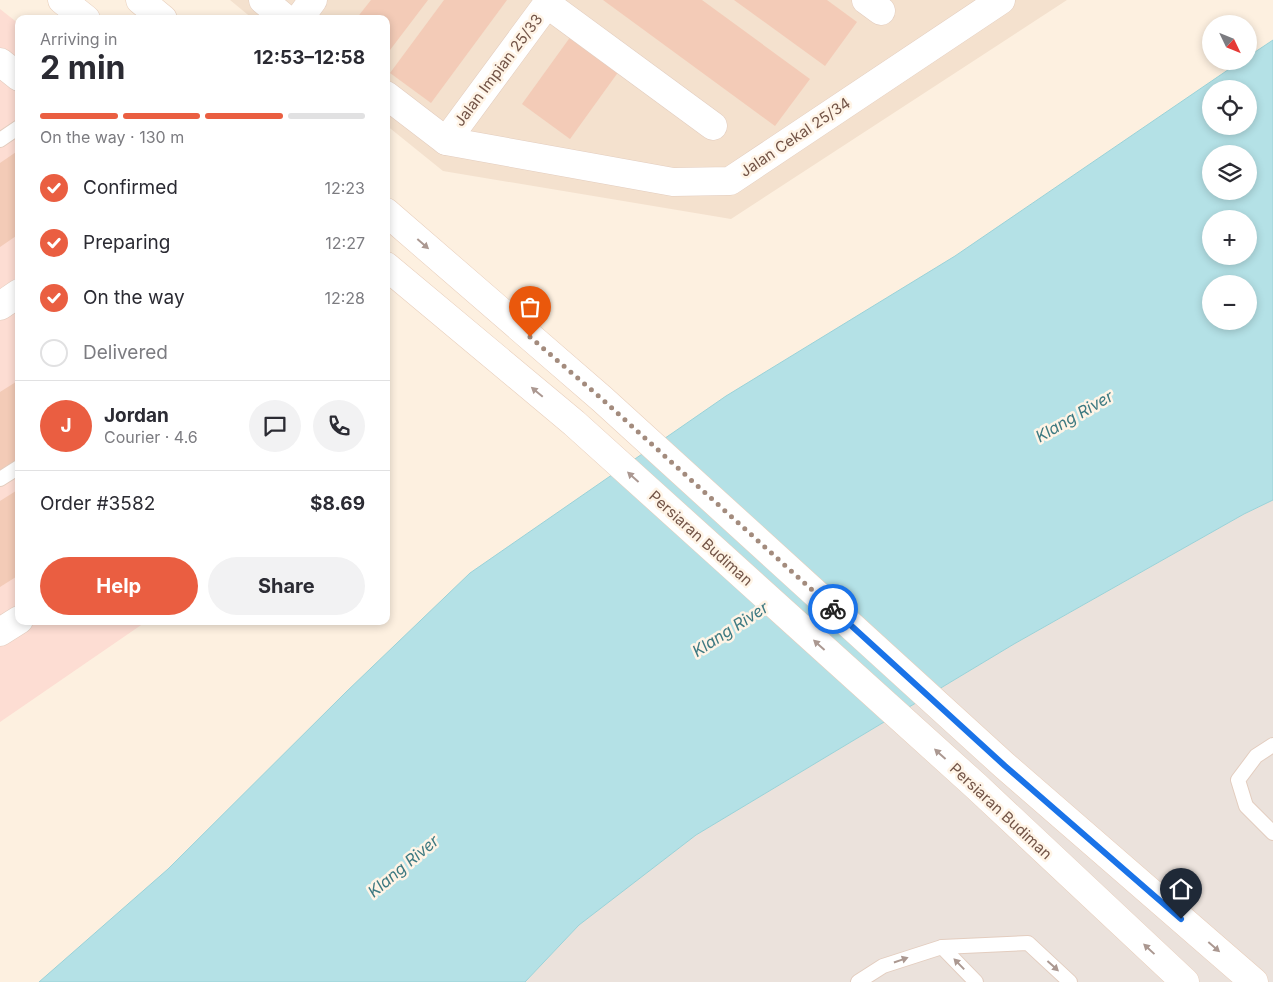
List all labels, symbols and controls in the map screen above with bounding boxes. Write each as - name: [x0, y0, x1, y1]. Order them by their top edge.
- street label: Jalan Impian 25/33: [450, 10, 546, 130]
- north arrow: [1202, 15, 1258, 70]
- map controls: [1202, 15, 1257, 330]
- text: Arriving in: [40, 29, 117, 49]
- text: 12:53–12:58: [254, 46, 365, 69]
- text: 2 min: [40, 48, 126, 87]
- button: locate: [1202, 80, 1257, 135]
- street label: Jalan Cekal 25/34: [736, 93, 854, 181]
- text: On the way · 130 m: [40, 127, 184, 147]
- button: layers: [1202, 145, 1257, 200]
- icon: check: [40, 174, 68, 202]
- text: Confirmed: [83, 176, 178, 199]
- text: 12:23: [324, 178, 365, 198]
- button: +: [1202, 210, 1257, 265]
- icon: check: [40, 229, 68, 257]
- text: Preparing: [83, 231, 170, 254]
- text: 12:27: [325, 233, 365, 253]
- one-way arrow: [416, 238, 429, 249]
- button: −: [1202, 275, 1257, 330]
- icon: check: [40, 284, 68, 312]
- text: On the way: [83, 286, 185, 309]
- pin: [509, 286, 551, 337]
- text: 12:28: [324, 288, 365, 308]
- icon: bag: [516, 293, 544, 321]
- text: Delivered: [83, 341, 168, 364]
- water label: Klang River: [1032, 385, 1117, 446]
- one-way arrow: [531, 386, 543, 398]
- button: chat: [249, 400, 301, 452]
- button: phone: [313, 400, 365, 452]
- text: Jordan: [104, 404, 169, 427]
- text: J: [60, 414, 72, 437]
- text: Courier · 4.6: [104, 427, 198, 447]
- one-way arrow: [628, 471, 640, 483]
- street label: Persiaran Budiman: [645, 486, 757, 590]
- text: Order #3582: [40, 492, 155, 515]
- text: $8.69: [310, 492, 365, 515]
- button: Help: [40, 557, 198, 615]
- button: Share: [208, 557, 365, 615]
- courier: [808, 584, 858, 634]
- icon: bike: [819, 595, 847, 623]
- water label: Klang River: [688, 597, 772, 661]
- one-way arrow: [813, 639, 826, 650]
- one-way arrow: [933, 748, 946, 759]
- street label: Persiaran Budiman: [946, 759, 1056, 863]
- water label: Klang River: [364, 830, 443, 901]
- pin: [1160, 868, 1202, 919]
- icon: home: [1167, 875, 1195, 903]
- one-way arrow: [1207, 942, 1220, 953]
- one-way arrow: [1144, 943, 1156, 955]
- one-way arrow: [894, 956, 909, 964]
- one-way arrow: [953, 959, 965, 971]
- one-way arrow: [1046, 960, 1058, 972]

